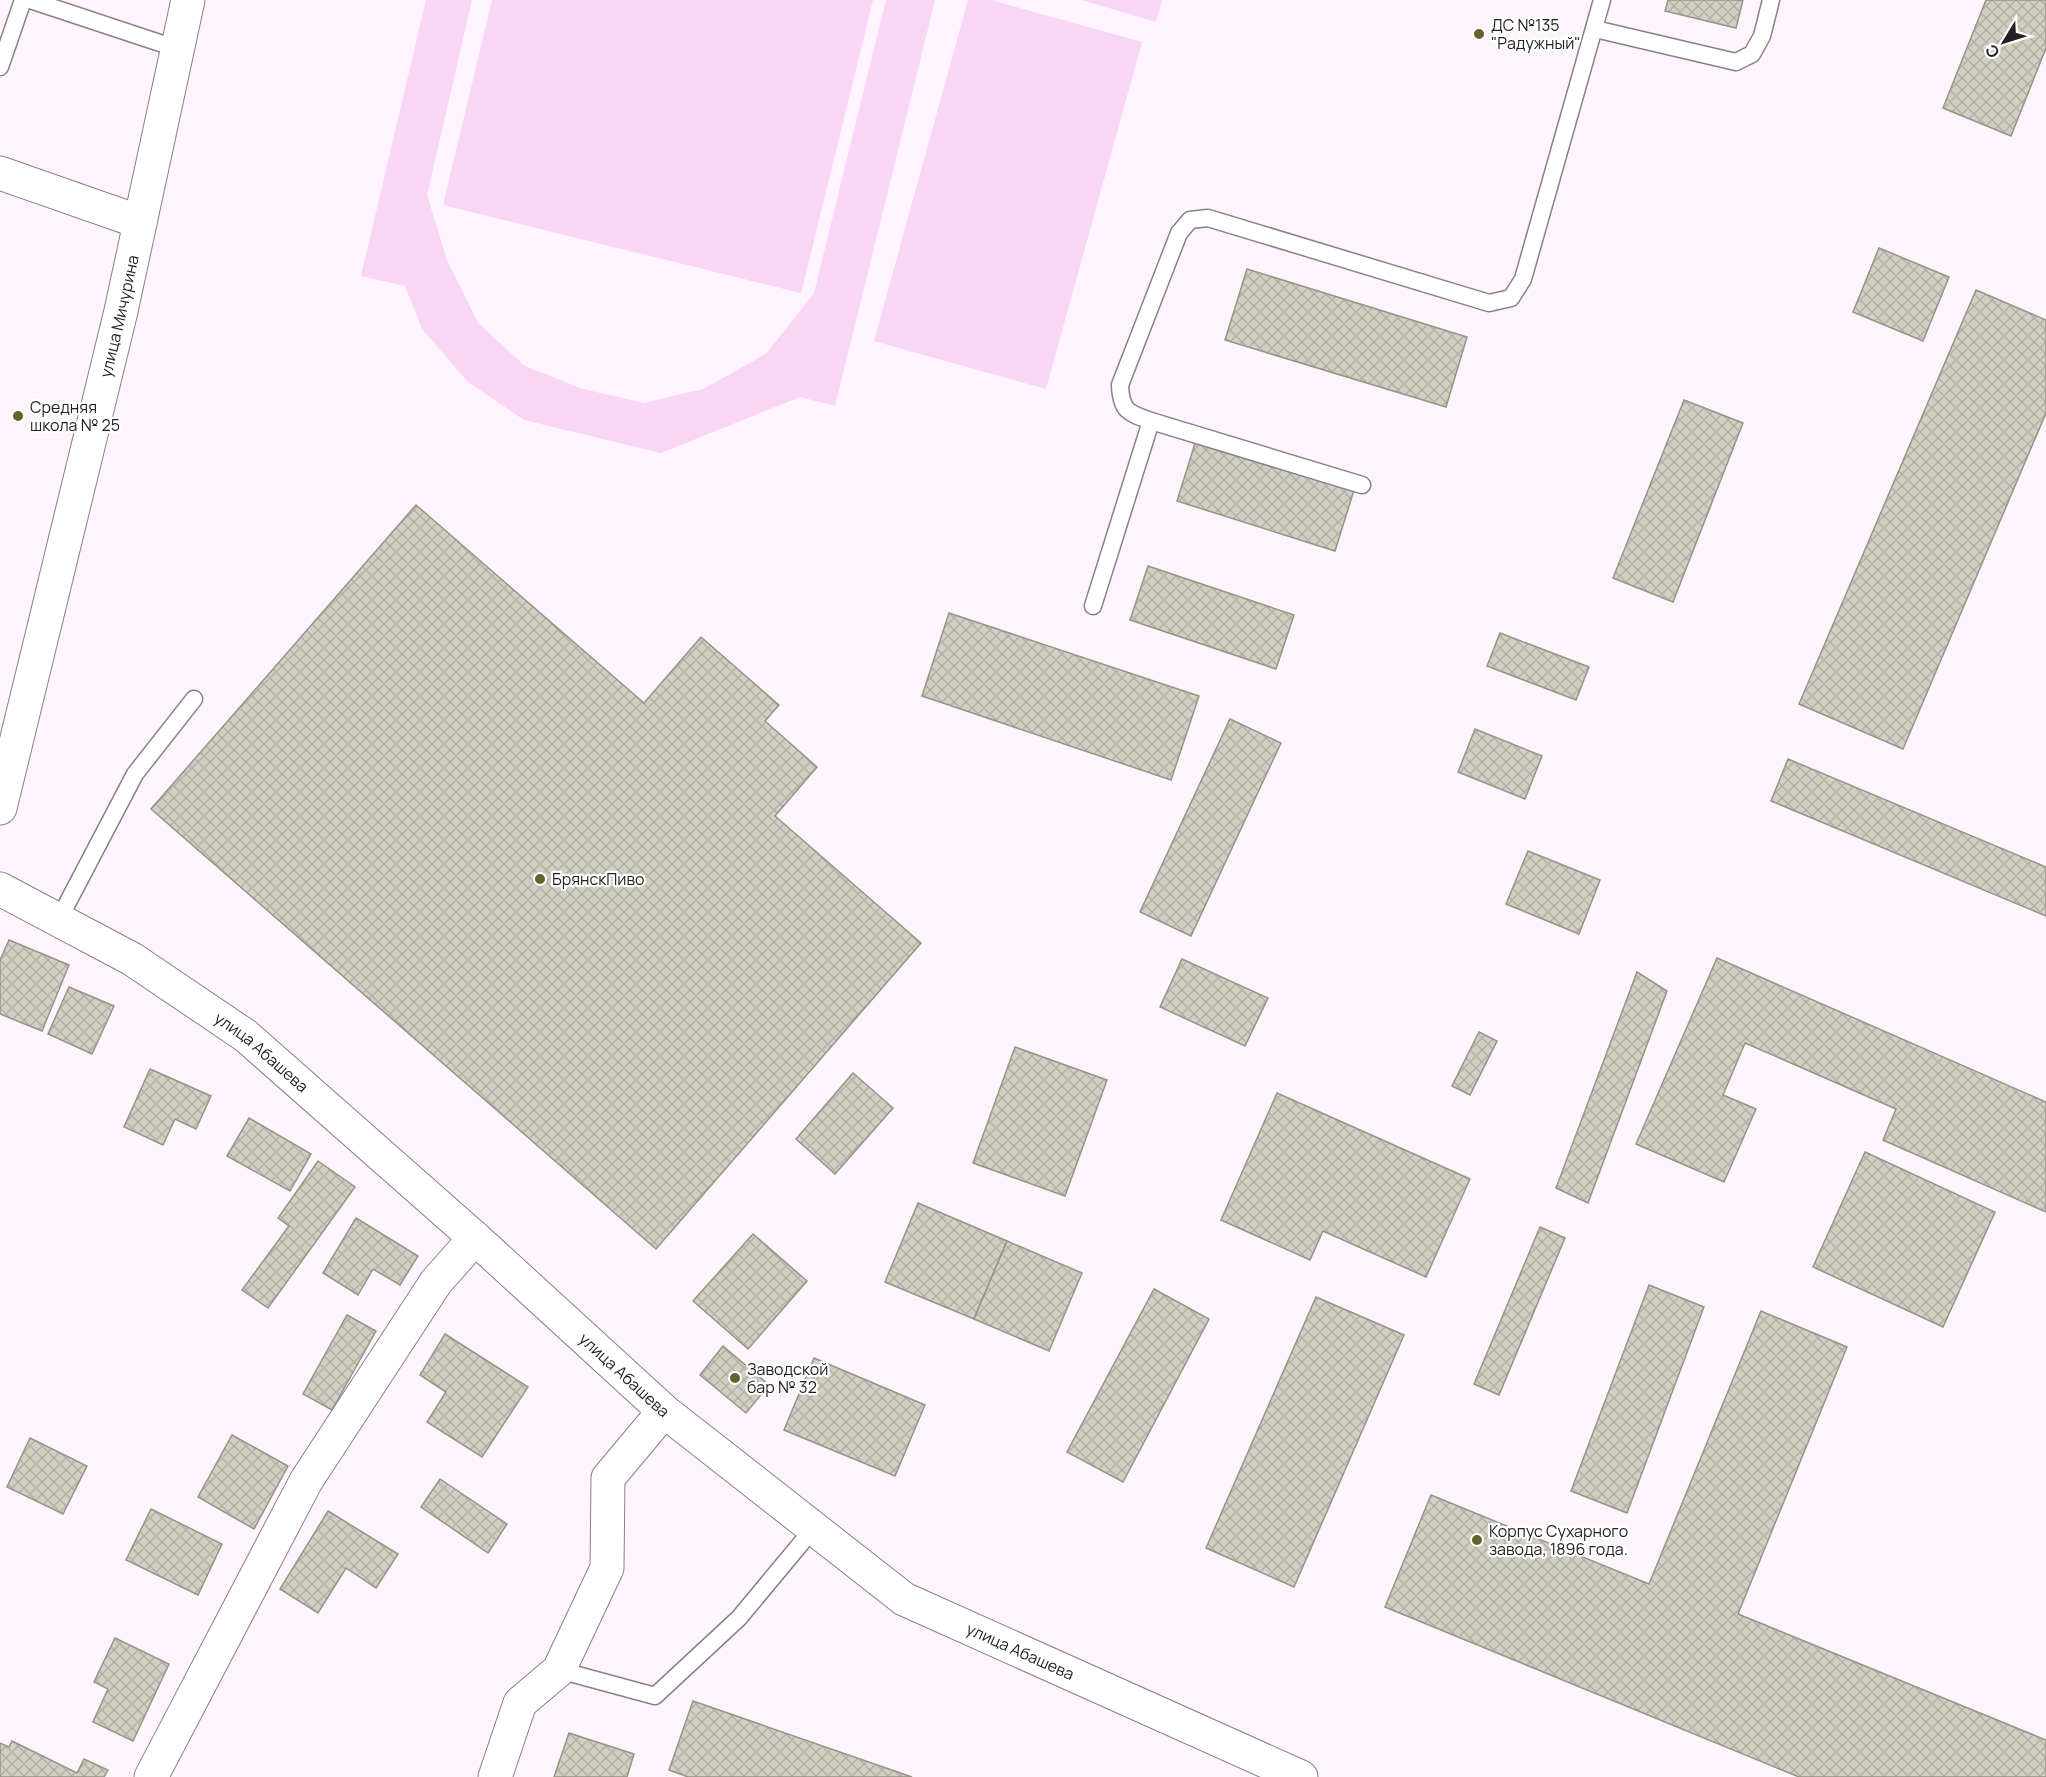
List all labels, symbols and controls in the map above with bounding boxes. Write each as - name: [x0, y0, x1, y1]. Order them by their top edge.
- north arrow: [1974, 12, 2034, 72]
- place label: ДС №135 "Радужный": [1491, 14, 1581, 54]
- marker: ДС №135 "Радужный": [1472, 27, 1486, 41]
- text: С: [1980, 40, 2004, 63]
- street label: улица Мичурина: [94, 253, 144, 380]
- place label: Средняя школа № 25: [30, 396, 120, 436]
- marker: Средняя школа № 25: [11, 409, 25, 423]
- place label: БрянскПиво: [552, 868, 644, 890]
- marker: БрянскПиво: [533, 872, 547, 886]
- street label: улица Абашева: [210, 1007, 313, 1097]
- street label: улица Абашева: [574, 1328, 675, 1422]
- place label: Заводской бар № 32: [747, 1358, 828, 1398]
- marker: Заводской бар № 32: [728, 1371, 742, 1385]
- place label: Корпус Сухарного завода, 1896 года.: [1489, 1520, 1628, 1560]
- marker: Корпус Сухарного завода, 1896 года.: [1470, 1533, 1484, 1547]
- street label: улица Абашева: [963, 1617, 1078, 1685]

